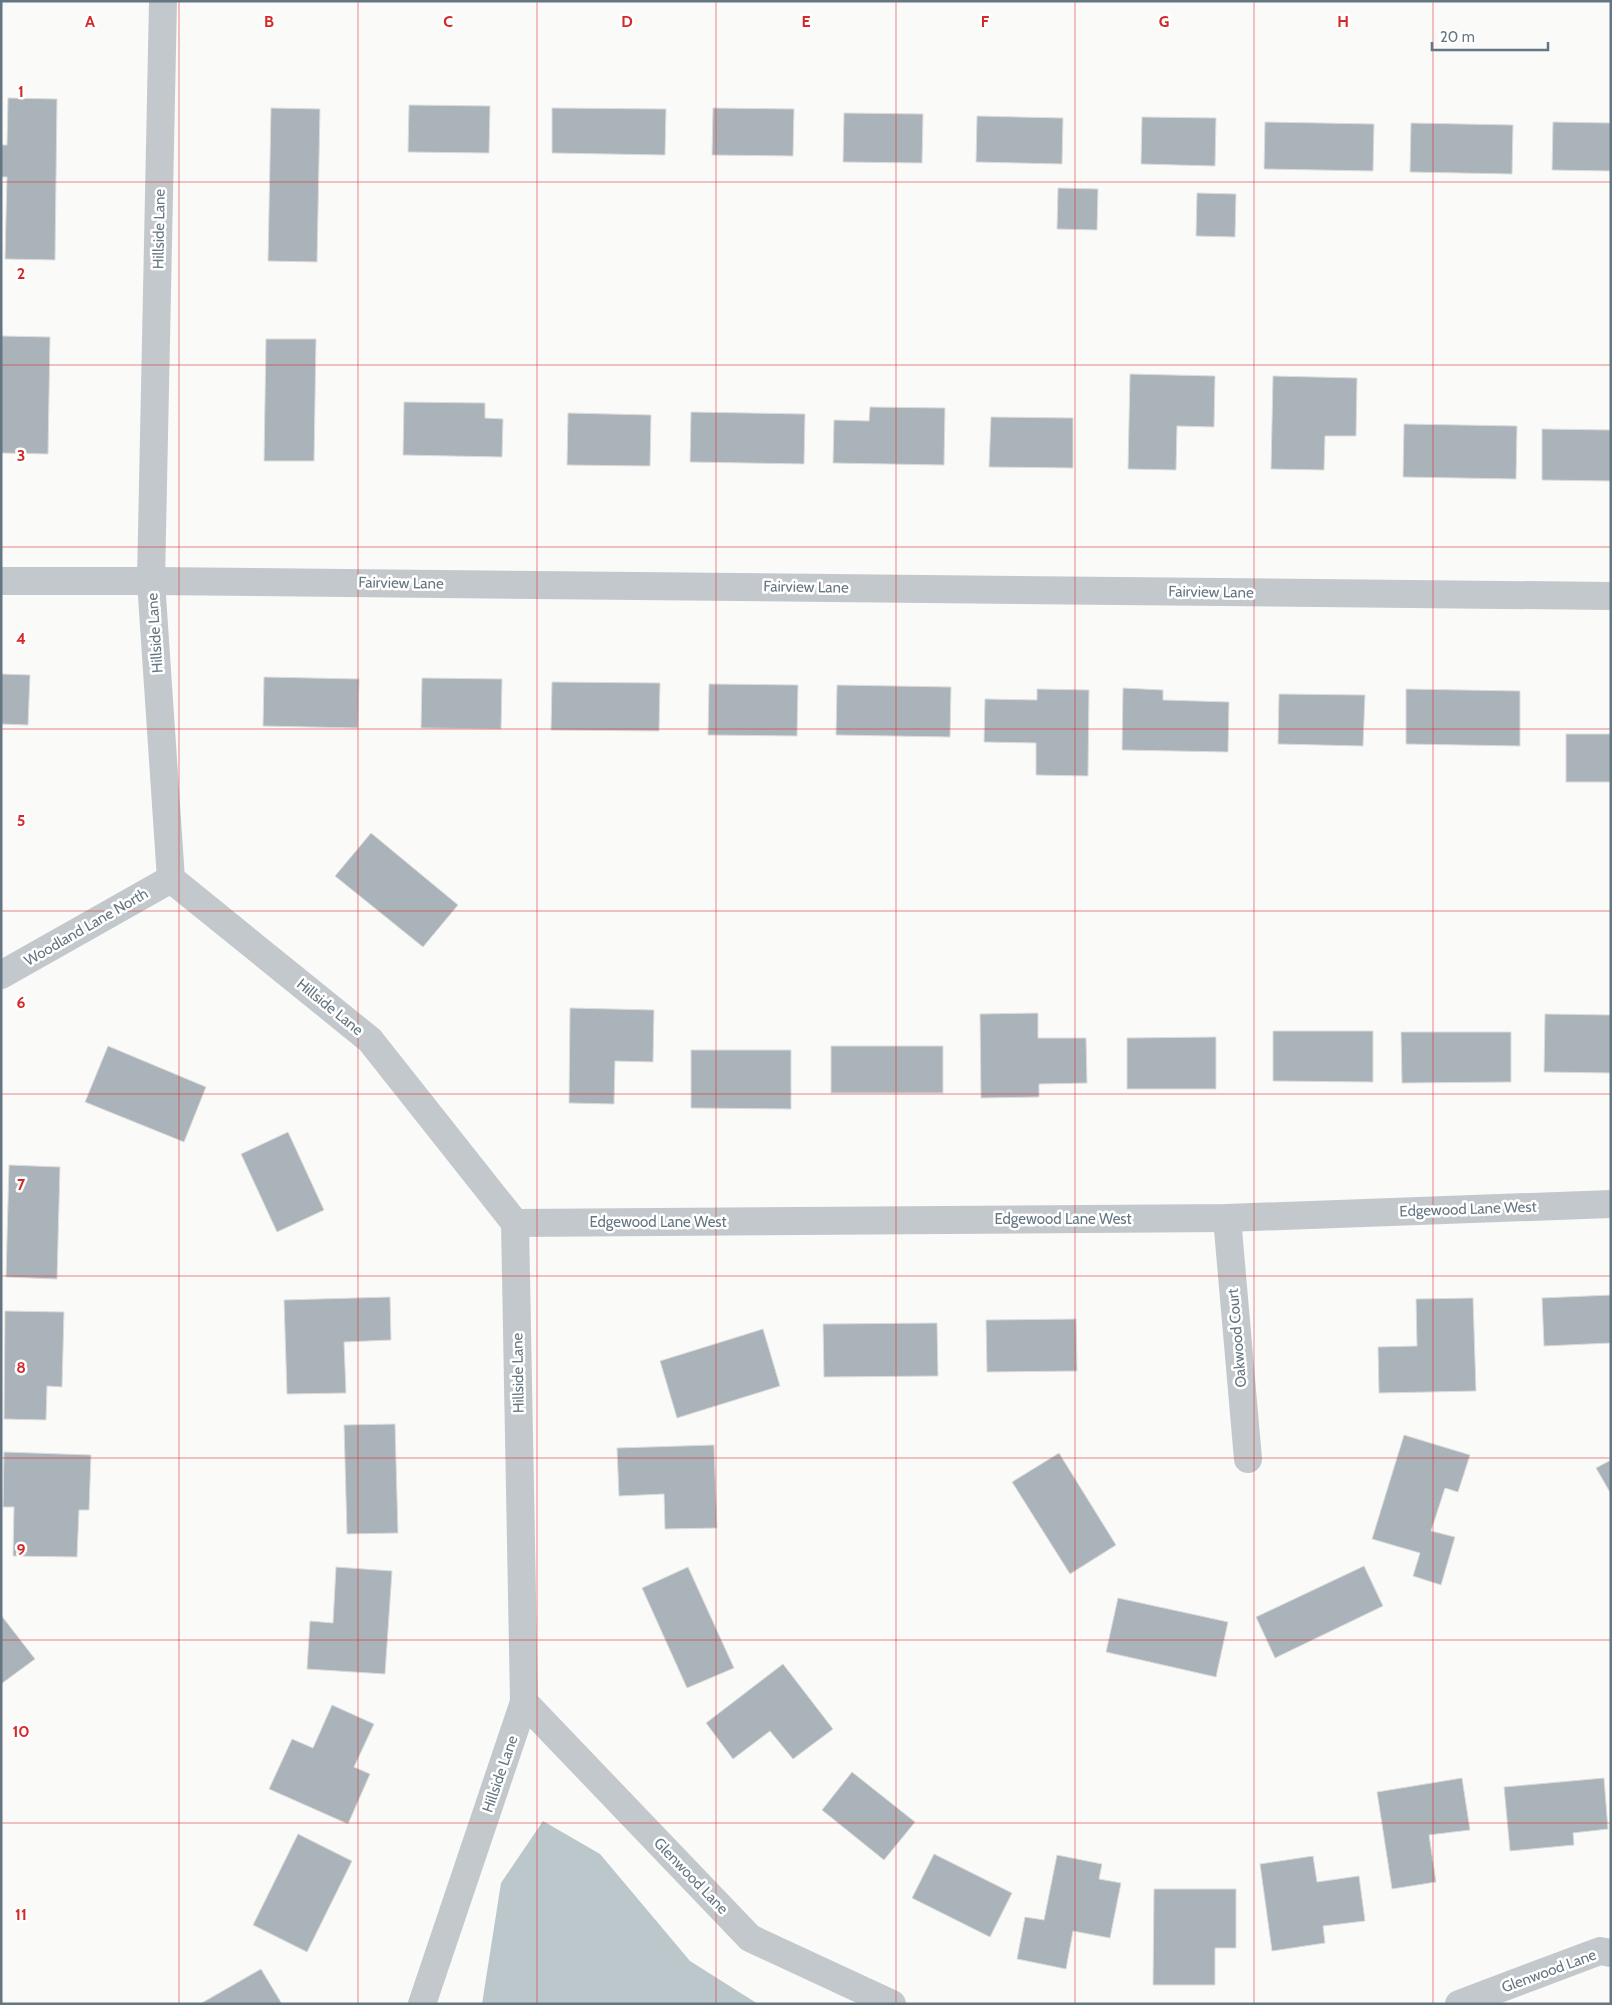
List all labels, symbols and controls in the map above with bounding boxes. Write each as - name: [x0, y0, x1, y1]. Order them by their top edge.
- text: A: [85, 12, 95, 31]
- text: B: [264, 12, 274, 31]
- text: C: [443, 12, 453, 31]
- text: D: [621, 12, 633, 31]
- text: E: [801, 12, 811, 31]
- text: F: [981, 12, 990, 31]
- text: G: [1159, 12, 1169, 31]
- text: H: [1337, 12, 1349, 31]
- scale bar: [1432, 20, 1548, 52]
- text: 20 m: [1440, 28, 1475, 46]
- text: 1: [18, 82, 24, 101]
- street label: Hillside Lane: [149, 188, 169, 269]
- text: 2: [17, 264, 25, 283]
- text: 3: [17, 446, 25, 465]
- street label: Fairview Lane: [358, 573, 444, 593]
- street label: Fairview Lane: [763, 577, 849, 597]
- street label: Fairview Lane: [1168, 582, 1254, 602]
- street label: Hillside Lane: [143, 592, 167, 674]
- text: 4: [16, 629, 26, 648]
- text: 5: [17, 811, 25, 830]
- street label: Woodland Lane North: [21, 884, 151, 970]
- street label: Hillside Lane: [293, 975, 367, 1039]
- text: 6: [17, 993, 26, 1012]
- text: 7: [17, 1175, 26, 1194]
- street label: Edgewood Lane West: [1399, 1198, 1537, 1220]
- street label: Edgewood Lane West: [994, 1210, 1132, 1228]
- street label: Edgewood Lane West: [589, 1213, 727, 1231]
- street label: Oakwood Court: [1224, 1288, 1250, 1388]
- street label: Hillside Lane: [508, 1332, 528, 1413]
- text: 8: [16, 1358, 26, 1377]
- text: 9: [17, 1540, 26, 1559]
- text: 10: [12, 1722, 30, 1741]
- street label: Hillside Lane: [478, 1733, 522, 1815]
- street label: Glenwood Lane: [650, 1834, 732, 1918]
- text: 11: [15, 1905, 27, 1924]
- street label: Glenwood Lane: [1499, 1945, 1599, 1996]

